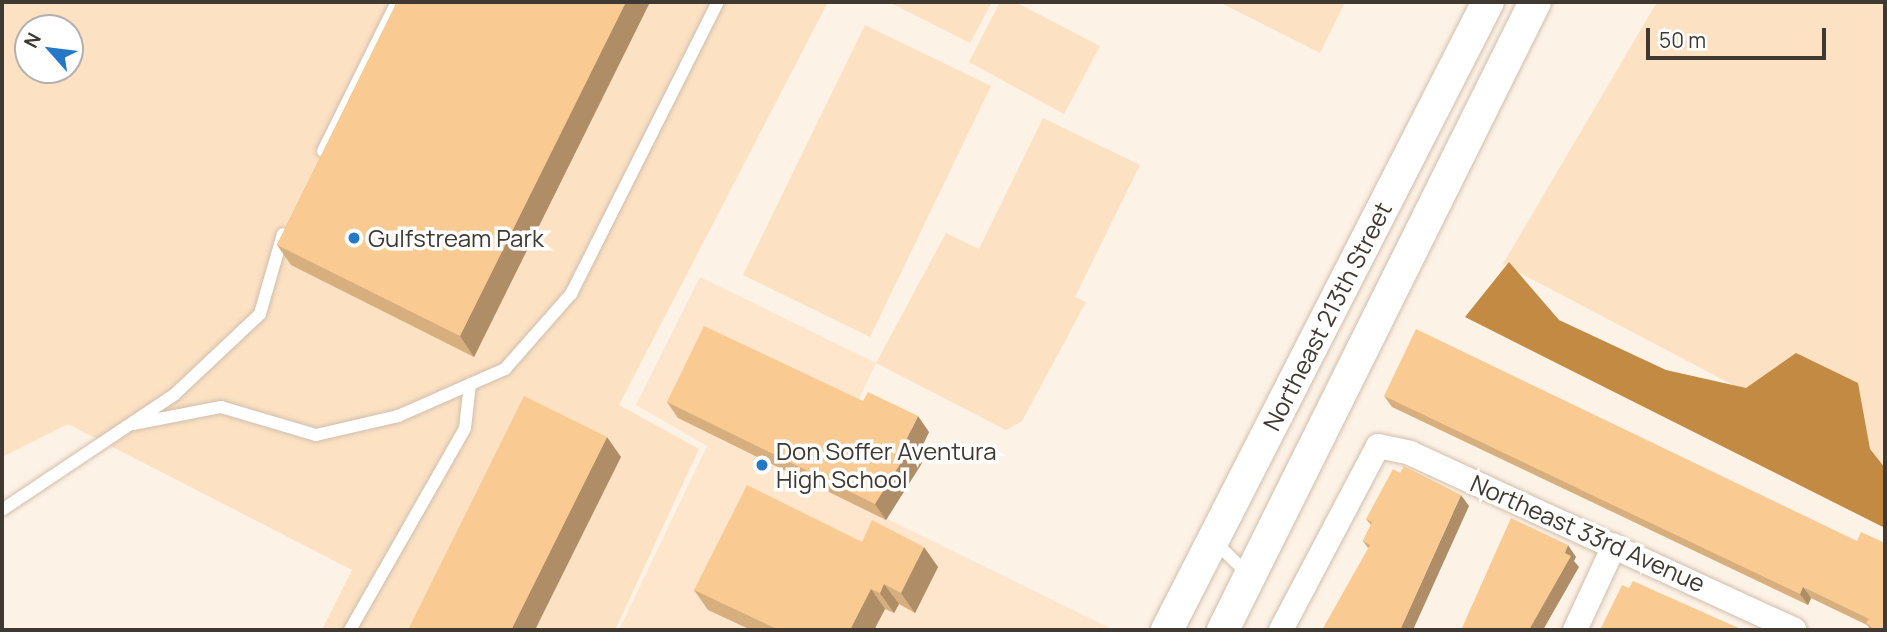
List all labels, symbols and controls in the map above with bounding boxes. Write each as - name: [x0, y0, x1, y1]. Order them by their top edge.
- north arrow: [14, 14, 84, 84]
- scale bar: [1649, 14, 1829, 58]
- text: 50 m: [1659, 26, 1706, 54]
- text: N: [18, 28, 47, 52]
- street label: Northeast 213th Street: [1257, 197, 1397, 435]
- place label: Gulfstream Park: [368, 224, 544, 252]
- marker: Gulfstream Park: [346, 230, 362, 246]
- place label: Don Soffer Aventura High School: [776, 437, 997, 493]
- marker: Don Soffer Aventura High School: [754, 457, 770, 473]
- street label: Northeast 33rd Avenue: [1466, 468, 1710, 598]

